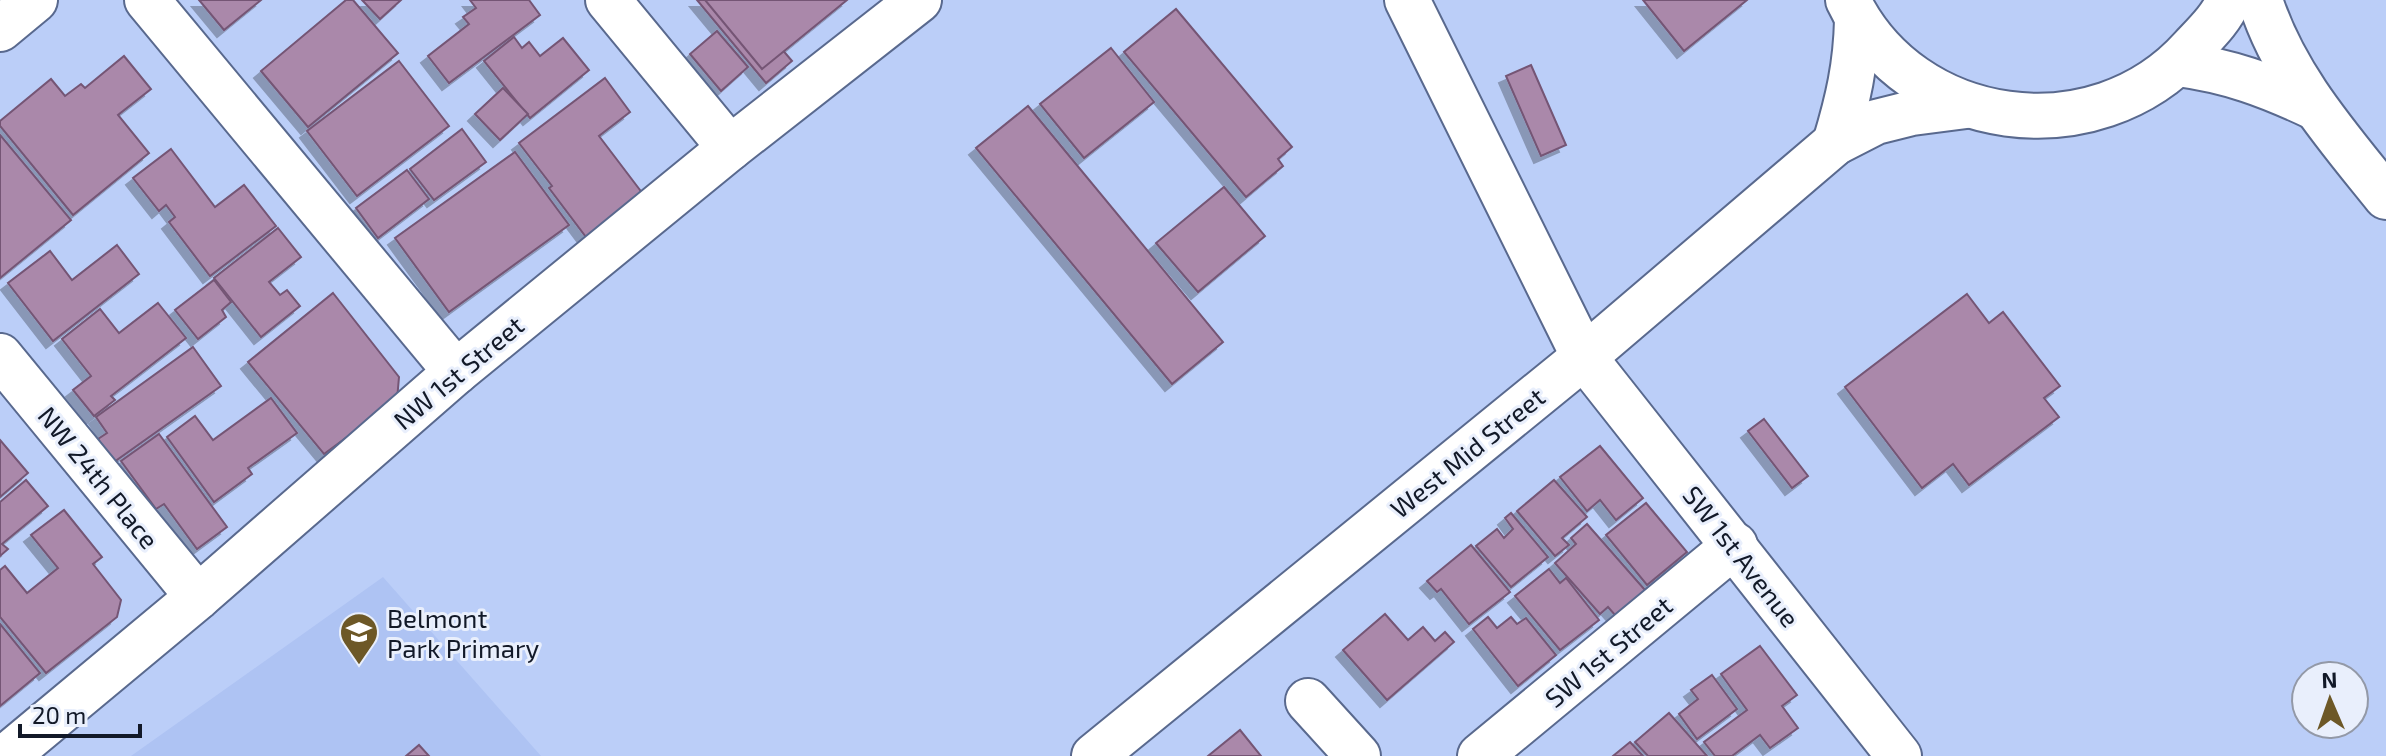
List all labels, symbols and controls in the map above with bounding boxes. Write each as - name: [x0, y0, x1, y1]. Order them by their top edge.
- street label: NW 1st Street: [387, 309, 529, 435]
- street label: West Mid Street: [1384, 380, 1550, 524]
- street label: NW 24th Place: [32, 400, 166, 554]
- street label: SW 1st Avenue: [1677, 479, 1807, 633]
- street label: SW 1st Street: [1538, 589, 1678, 713]
- place label: Belmont Park Primary: [387, 602, 539, 663]
- school or university icon: Belmont Park Primary: [338, 611, 380, 666]
- north arrow: [2290, 660, 2370, 740]
- text: N: [2321, 666, 2338, 692]
- scale bar: [20, 688, 140, 738]
- text: 20 m: [32, 700, 86, 729]

